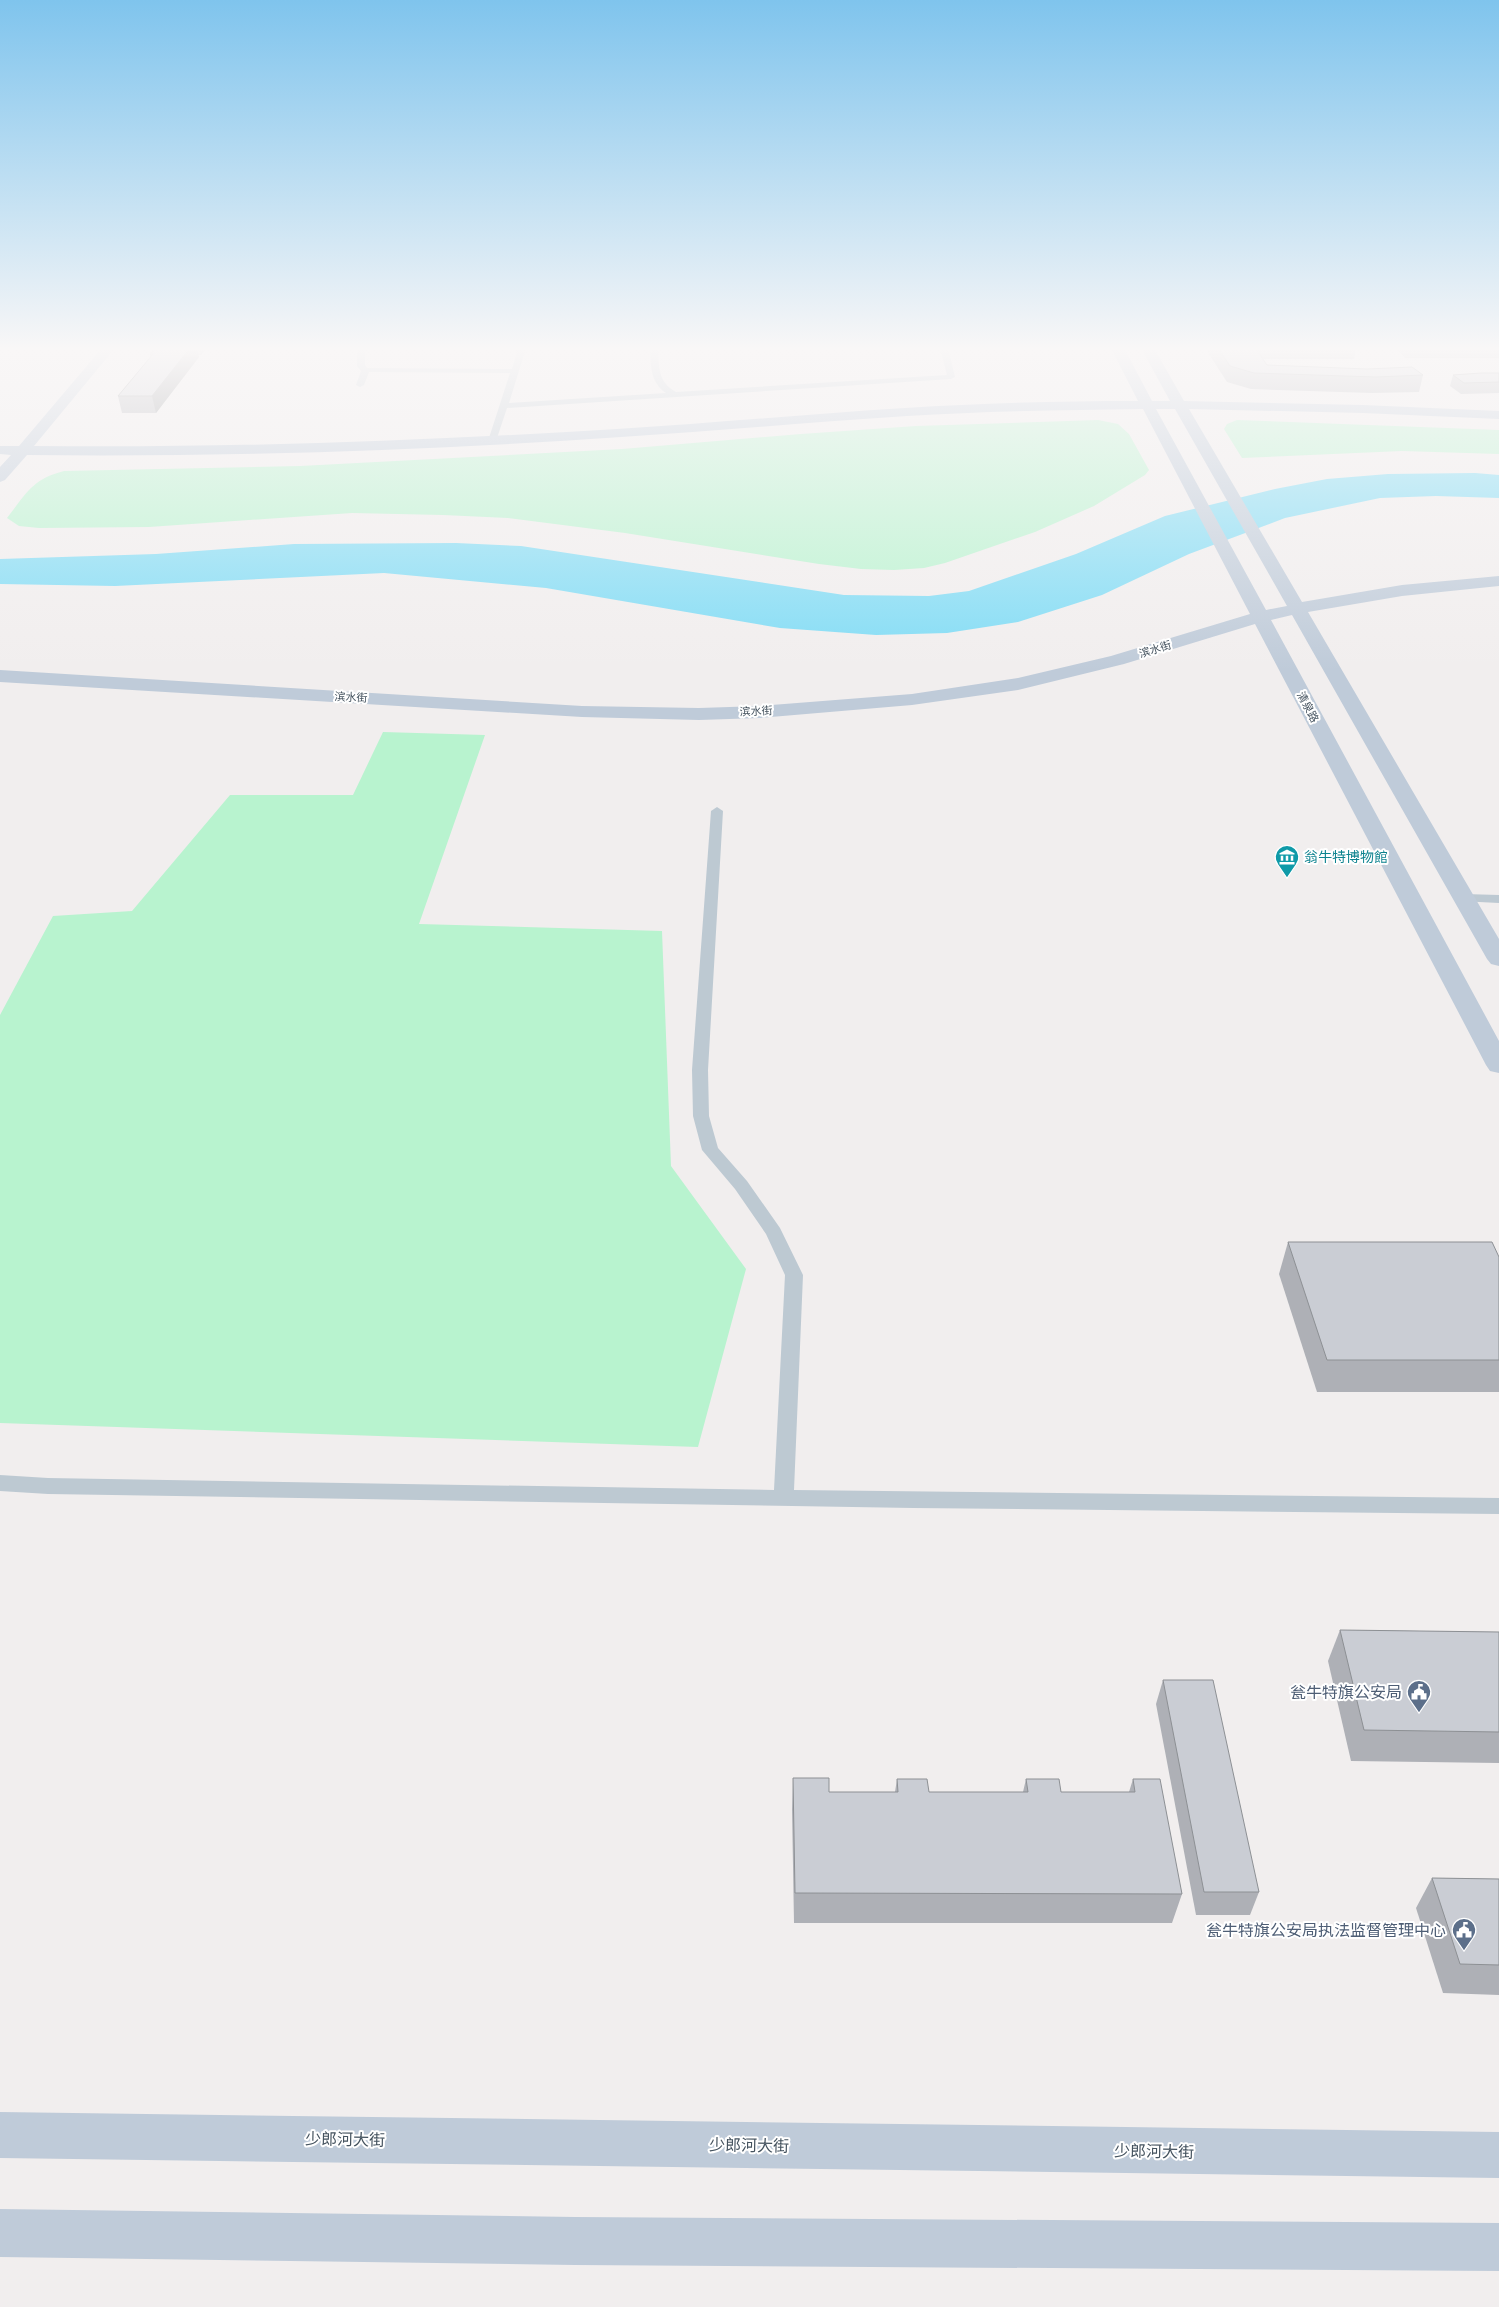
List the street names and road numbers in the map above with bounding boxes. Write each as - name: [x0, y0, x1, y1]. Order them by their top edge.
- street label: 滨水街: [1137, 638, 1173, 661]
- street label: 滨水街: [334, 690, 368, 705]
- street label: 清泉路: [1294, 690, 1321, 725]
- street label: 滨水街: [739, 704, 773, 719]
- street label: 少郎河大街: [305, 2129, 385, 2150]
- street label: 少郎河大街: [709, 2135, 789, 2156]
- street label: 少郎河大街: [1114, 2141, 1194, 2162]

